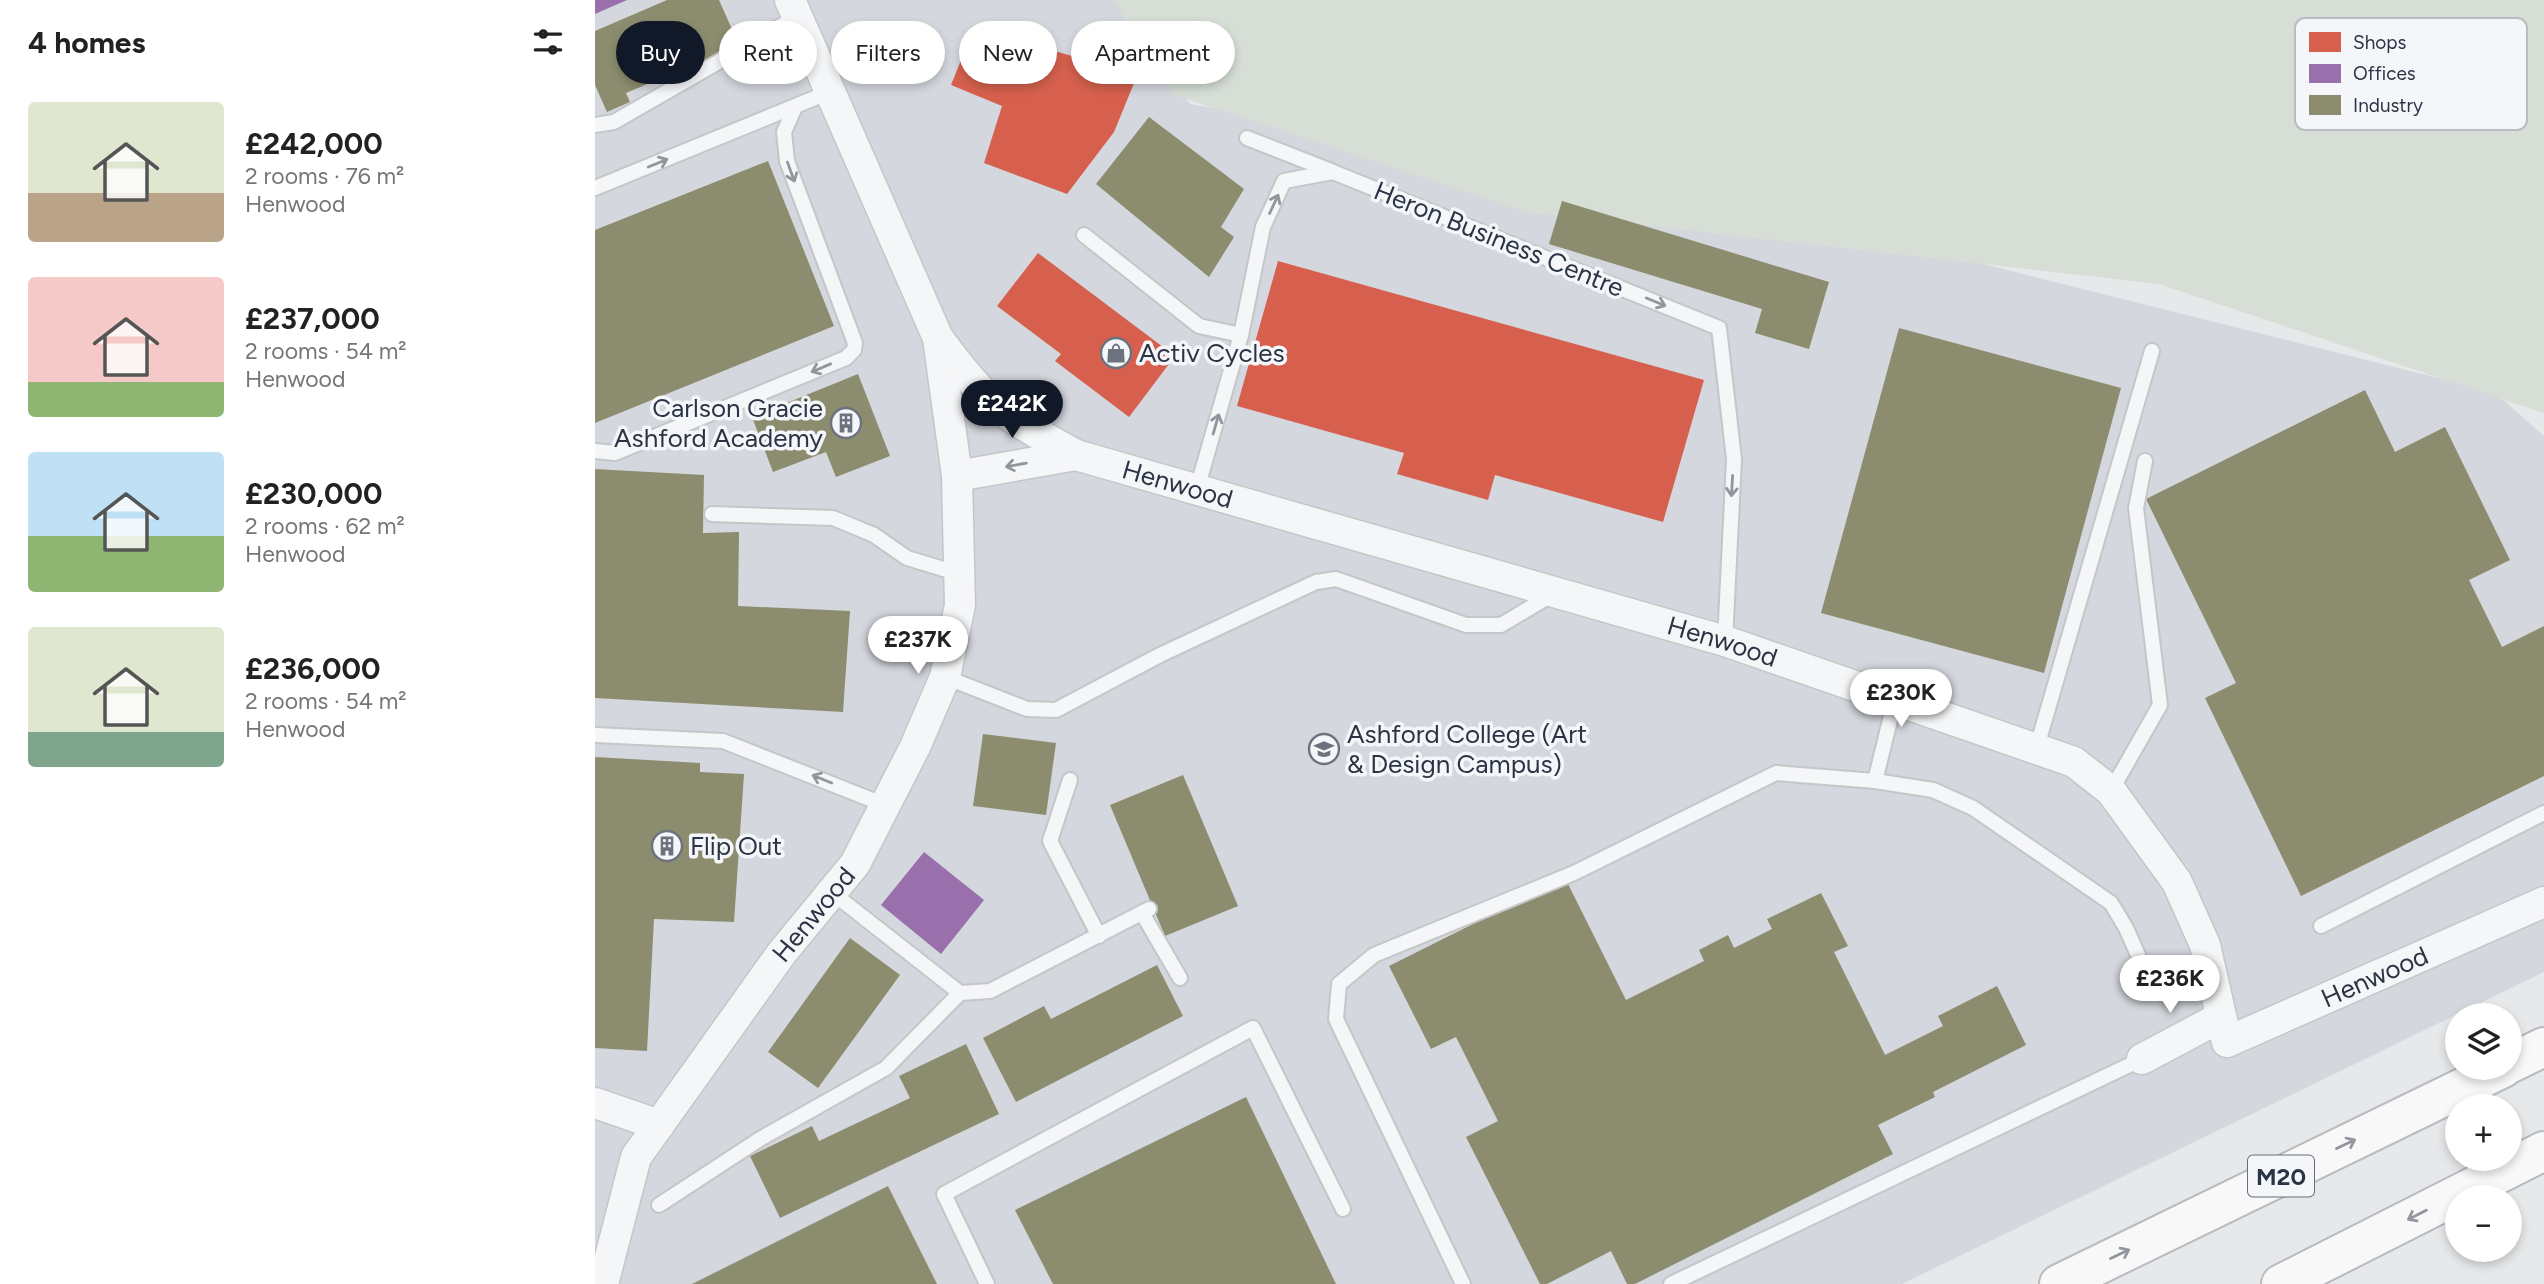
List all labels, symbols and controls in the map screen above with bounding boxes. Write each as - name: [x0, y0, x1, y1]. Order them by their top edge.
- legend: [2295, 18, 2527, 130]
- chip: Buy: [616, 21, 705, 84]
- chip: Rent: [719, 21, 817, 84]
- chip: Filters: [831, 21, 945, 84]
- chip: New: [959, 21, 1057, 84]
- chip: Apartment: [1071, 21, 1235, 84]
- icon: filters: [529, 23, 567, 61]
- text: 4 homes: [28, 24, 145, 61]
- text: Shops: [2353, 31, 2407, 54]
- text: Offices: [2353, 62, 2416, 85]
- text: Industry: [2353, 94, 2423, 117]
- text: £242,000: [245, 125, 383, 162]
- icon: home: [84, 130, 168, 214]
- one-way arrow: [647, 155, 669, 168]
- one-way arrow: [786, 160, 798, 182]
- text: 2 rooms · 76 m²: [245, 162, 404, 190]
- street label: Heron Business Centre: [1369, 174, 1629, 304]
- text: Henwood: [245, 190, 345, 218]
- one-way arrow: [1267, 194, 1281, 215]
- one-way arrow: [1644, 297, 1666, 310]
- text: £237,000: [245, 300, 380, 337]
- icon: home: [84, 305, 168, 389]
- shop icon: Activ Cycles: [1099, 336, 1133, 370]
- text: 2 rooms · 54 m²: [245, 337, 407, 365]
- place label: Activ Cycles: [1139, 337, 1285, 369]
- one-way arrow: [811, 362, 832, 375]
- text: Henwood: [245, 365, 345, 393]
- pin: £242K: [963, 380, 1061, 440]
- text: £242K: [977, 389, 1047, 417]
- place label: Carlson Gracie Ashford Academy: [614, 392, 823, 454]
- building icon: Carlson Gracie Ashford Academy: [829, 406, 863, 440]
- one-way arrow: [1210, 413, 1223, 435]
- street label: Henwood: [1119, 453, 1237, 515]
- one-way arrow: [1006, 459, 1028, 473]
- text: £230,000: [245, 475, 382, 512]
- one-way arrow: [1726, 475, 1739, 498]
- icon: home: [84, 480, 168, 564]
- text: 2 rooms · 62 m²: [245, 512, 405, 540]
- text: Henwood: [245, 540, 345, 568]
- street label: Henwood: [1664, 609, 1782, 674]
- pin: £237K: [869, 616, 967, 676]
- text: £237K: [884, 625, 952, 653]
- text: £236,000: [245, 650, 380, 687]
- icon: home: [84, 655, 168, 739]
- pin: £230K: [1852, 670, 1950, 729]
- text: £230K: [1866, 678, 1936, 706]
- text: 2 rooms · 54 m²: [245, 687, 407, 715]
- text: Henwood: [245, 715, 345, 743]
- place label: Ashford College (Art & Design Campus): [1347, 718, 1587, 780]
- school or university icon: Ashford College (Art & Design Campus): [1307, 732, 1341, 766]
- one-way arrow: [812, 772, 833, 785]
- building icon: Flip Out: [650, 829, 684, 863]
- place label: Flip Out: [690, 830, 782, 862]
- street label: Henwood: [765, 860, 862, 968]
- street label: Henwood: [2316, 939, 2433, 1014]
- pin: £236K: [2121, 956, 2219, 1015]
- text: £236K: [2136, 964, 2204, 992]
- map controls: [2445, 1003, 2522, 1262]
- button: layers: [2445, 1003, 2522, 1080]
- button: +: [2445, 1094, 2522, 1171]
- one-way arrow: [2335, 1136, 2356, 1150]
- road number: M20: [2248, 1156, 2314, 1196]
- button: −: [2445, 1185, 2522, 1262]
- one-way arrow: [2408, 1209, 2428, 1223]
- one-way arrow: [2109, 1247, 2130, 1260]

